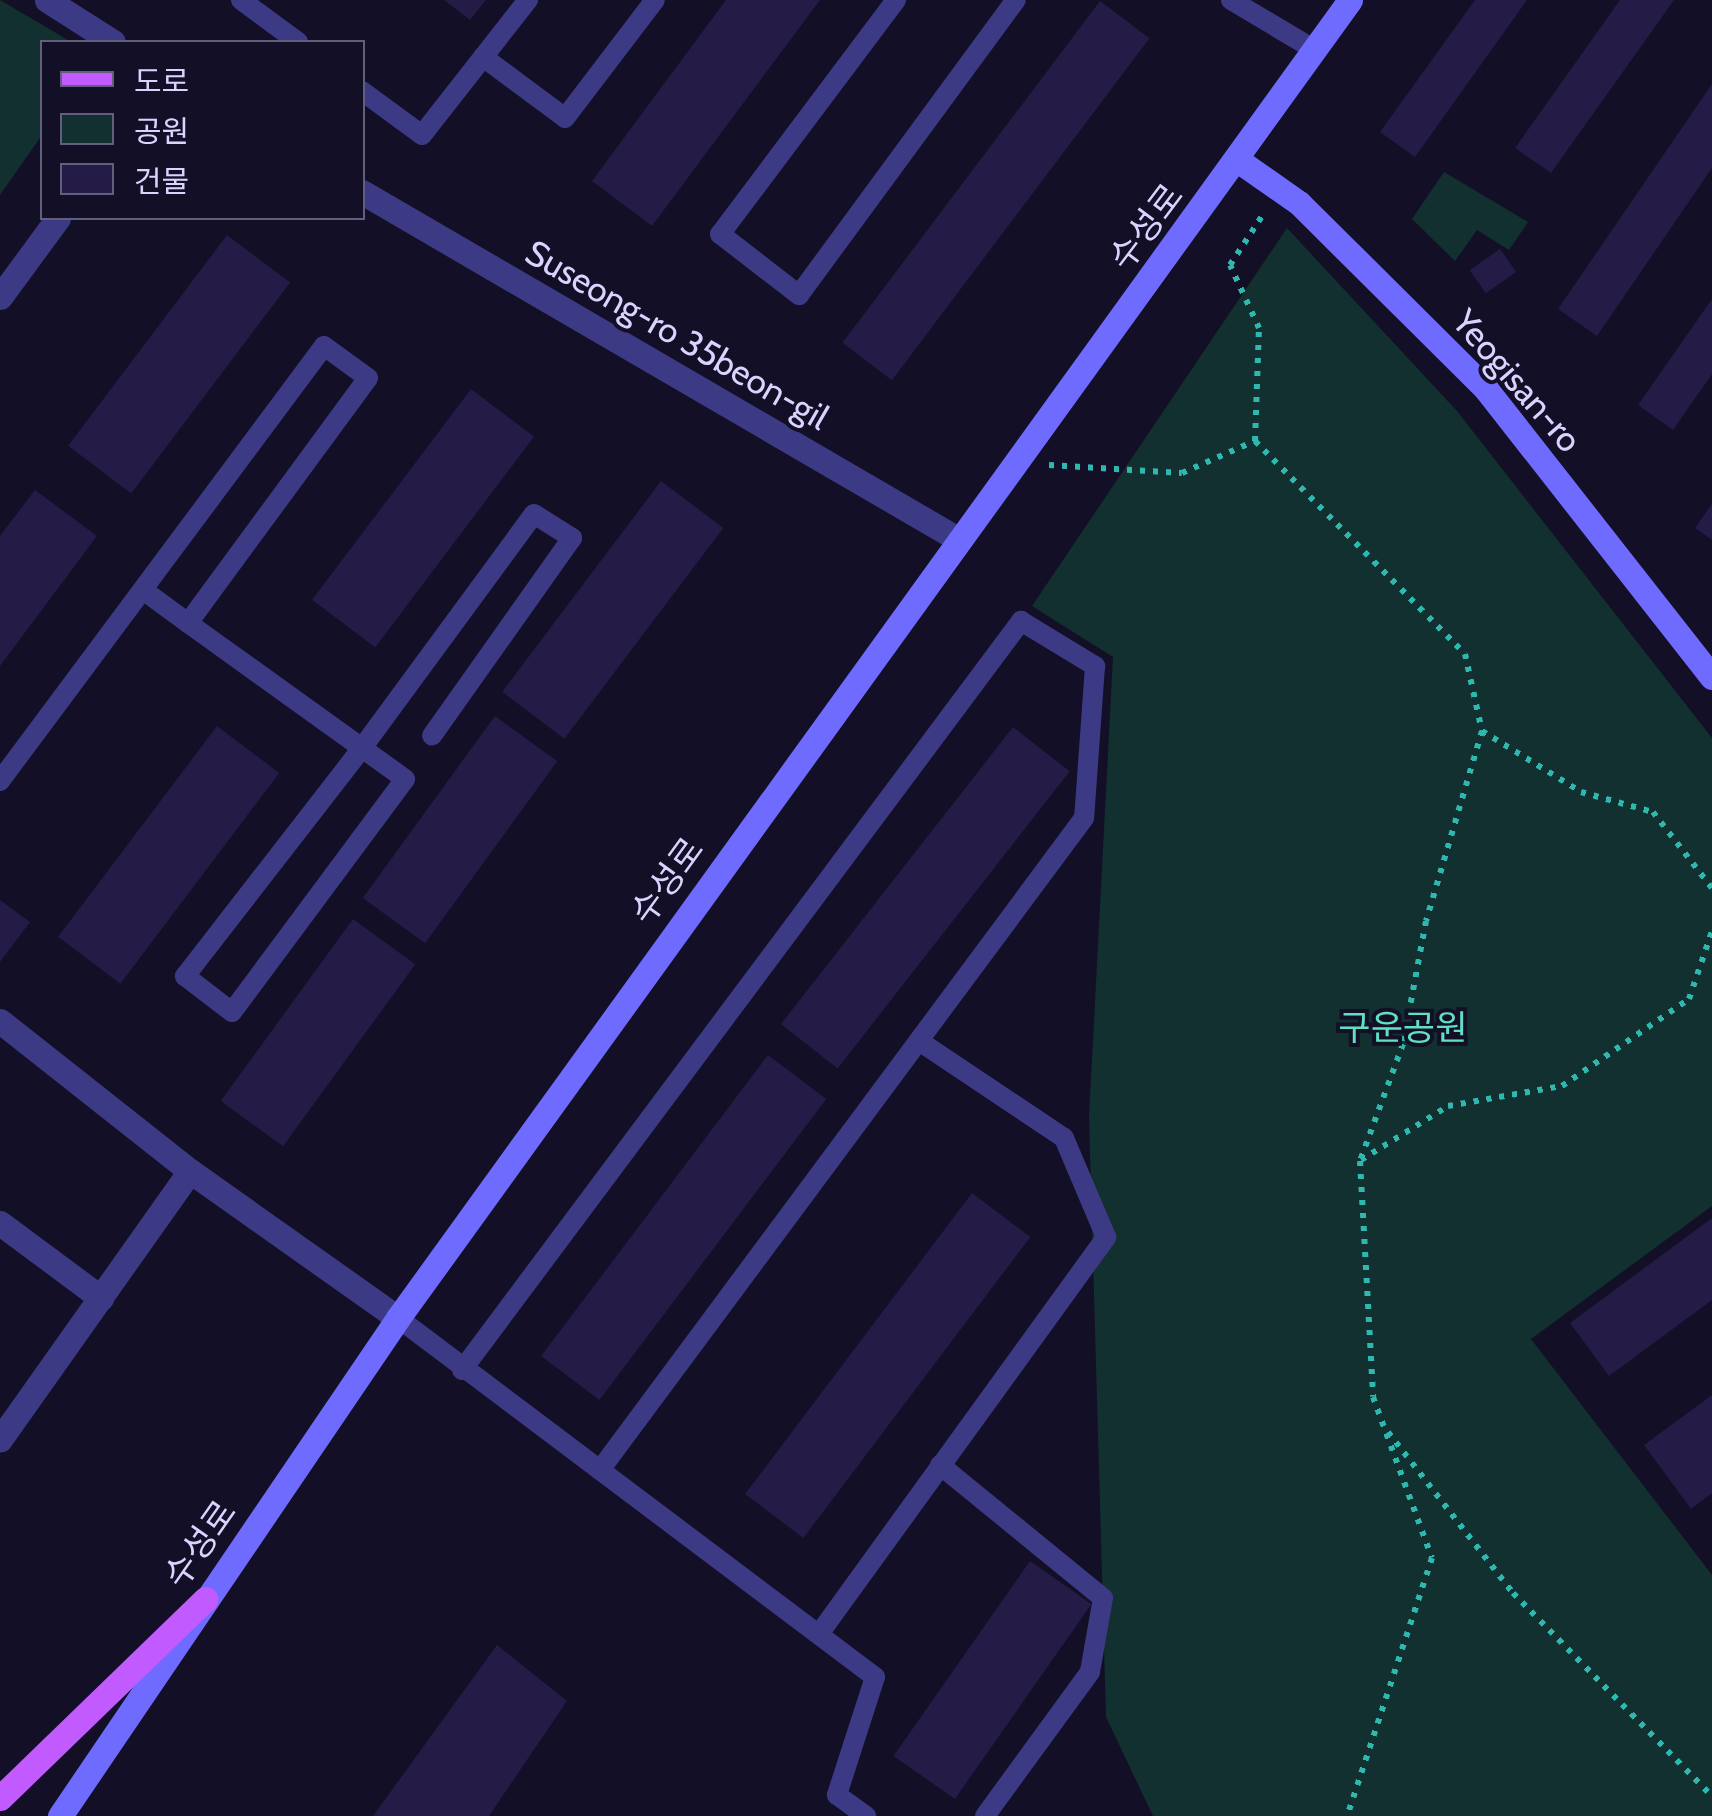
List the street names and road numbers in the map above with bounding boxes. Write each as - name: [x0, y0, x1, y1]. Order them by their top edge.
- street label: 수성로: [1100, 176, 1192, 278]
- street label: Suseong-ro 35beon-gil: [518, 231, 836, 439]
- street label: Yeogisan-ro: [1444, 301, 1590, 461]
- street label: 수성로: [622, 830, 712, 932]
- street label: 수성로: [155, 1492, 245, 1596]

